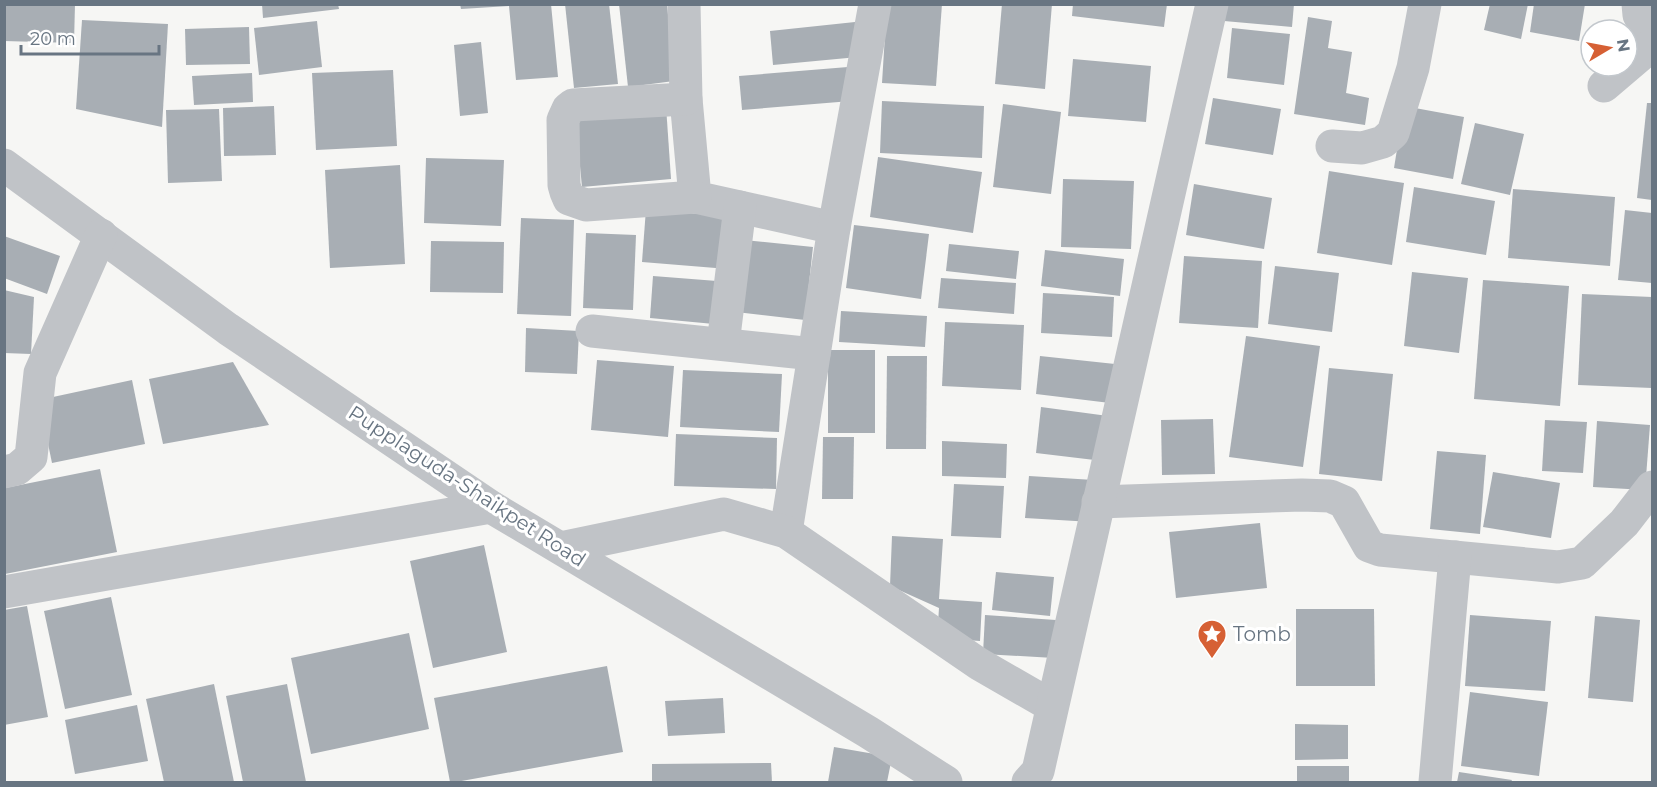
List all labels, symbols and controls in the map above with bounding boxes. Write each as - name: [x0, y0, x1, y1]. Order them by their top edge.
- scale bar: [21, 18, 159, 56]
- north arrow: [1579, 18, 1639, 78]
- text: 20 m: [30, 28, 76, 50]
- text: N: [1613, 37, 1634, 54]
- street label: Pupplaguda-Shaikpet Road: [344, 400, 590, 572]
- place icon: Tomb: [1196, 618, 1228, 660]
- place label: Tomb: [1233, 622, 1291, 646]

